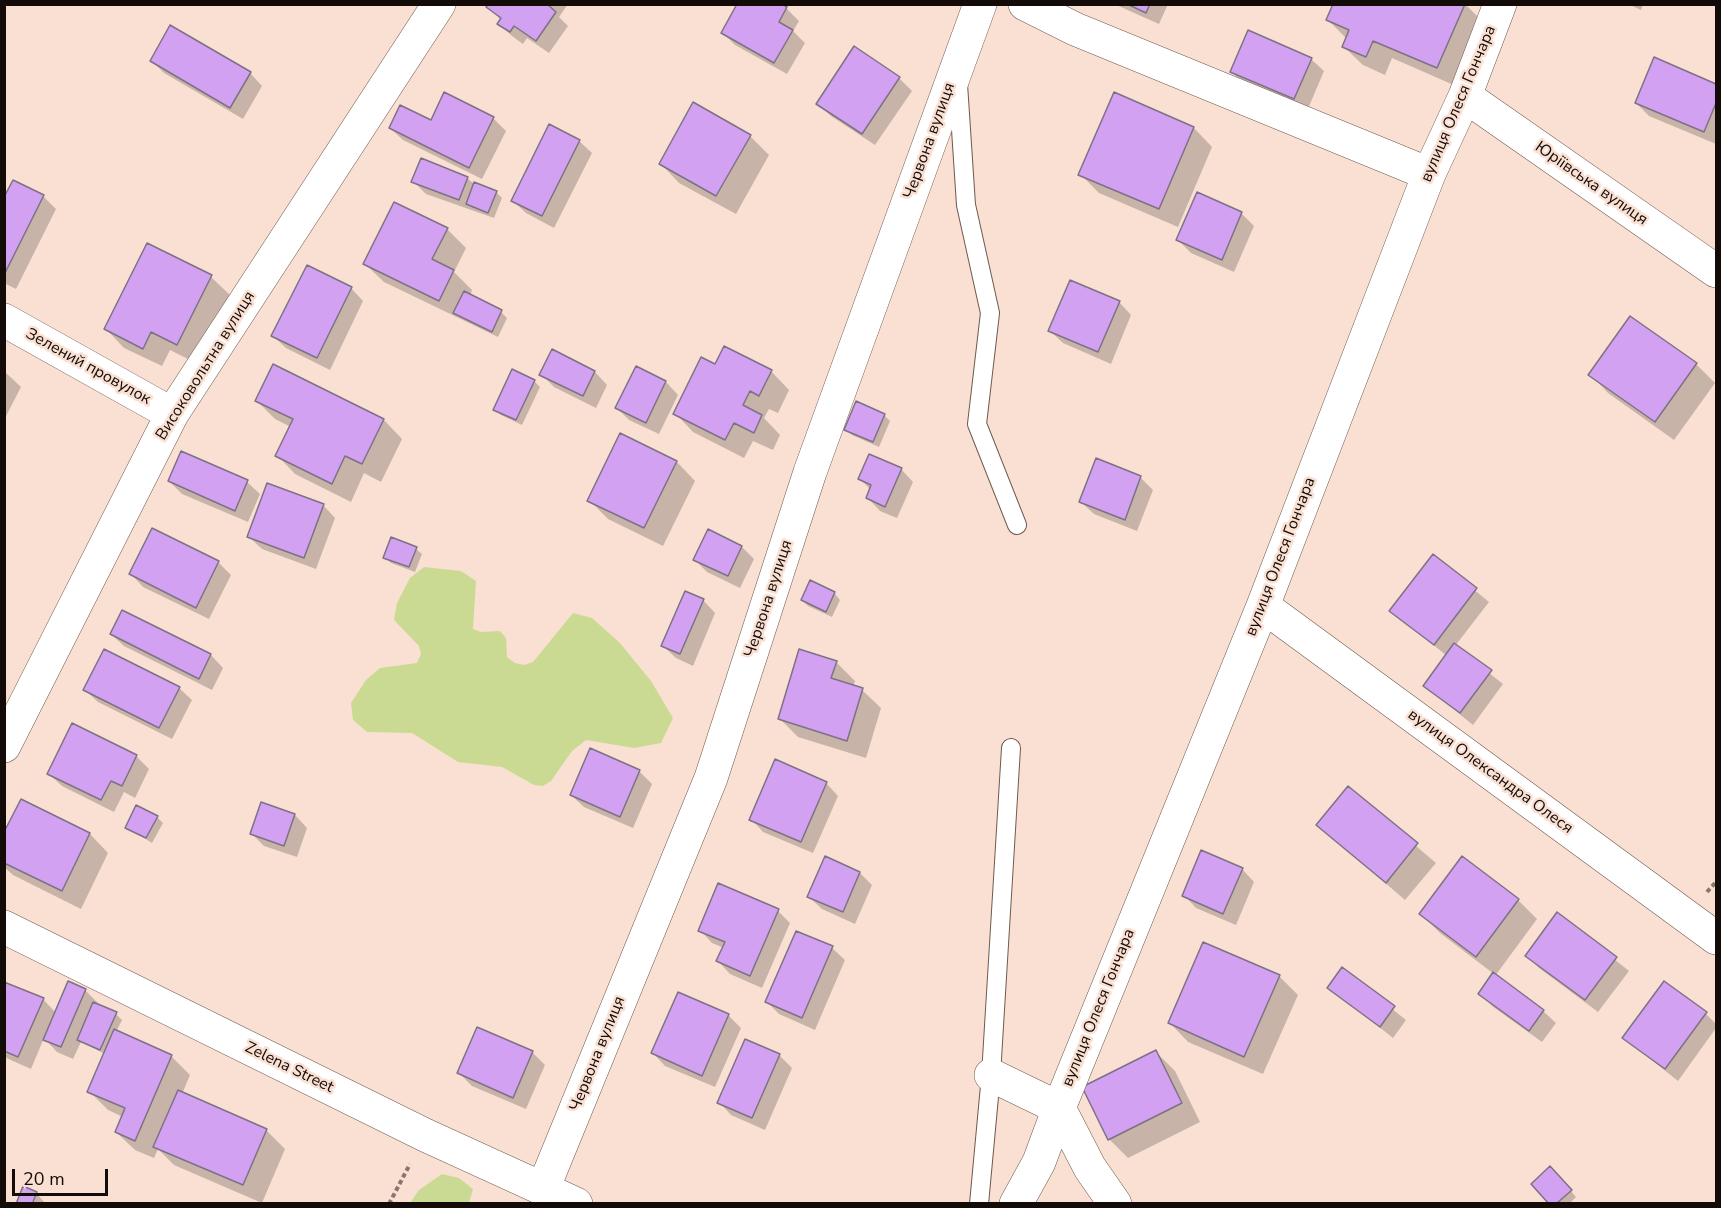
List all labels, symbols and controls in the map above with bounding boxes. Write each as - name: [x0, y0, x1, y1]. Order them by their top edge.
- street label: вулиця Олеся Гончара: [1417, 23, 1501, 185]
- street label: Червона вулиця: [900, 80, 960, 202]
- street label: Юріївська вулиця: [1531, 138, 1651, 230]
- street label: Високовольтна вулиця: [152, 288, 260, 444]
- street label: Зелений провулок: [22, 325, 154, 409]
- street label: вулиця Олеся Гончара: [1242, 475, 1320, 639]
- street label: Червона вулиця: [741, 538, 797, 660]
- street label: вулиця Олександра Олеся: [1404, 706, 1576, 838]
- street label: вулиця Олеся Гончара: [1059, 926, 1139, 1090]
- street label: Червона вулиця: [566, 994, 630, 1114]
- street label: Zelena Street: [242, 1038, 336, 1098]
- scale bar: [15, 1157, 111, 1195]
- text: 20 m: [23, 1167, 65, 1191]

